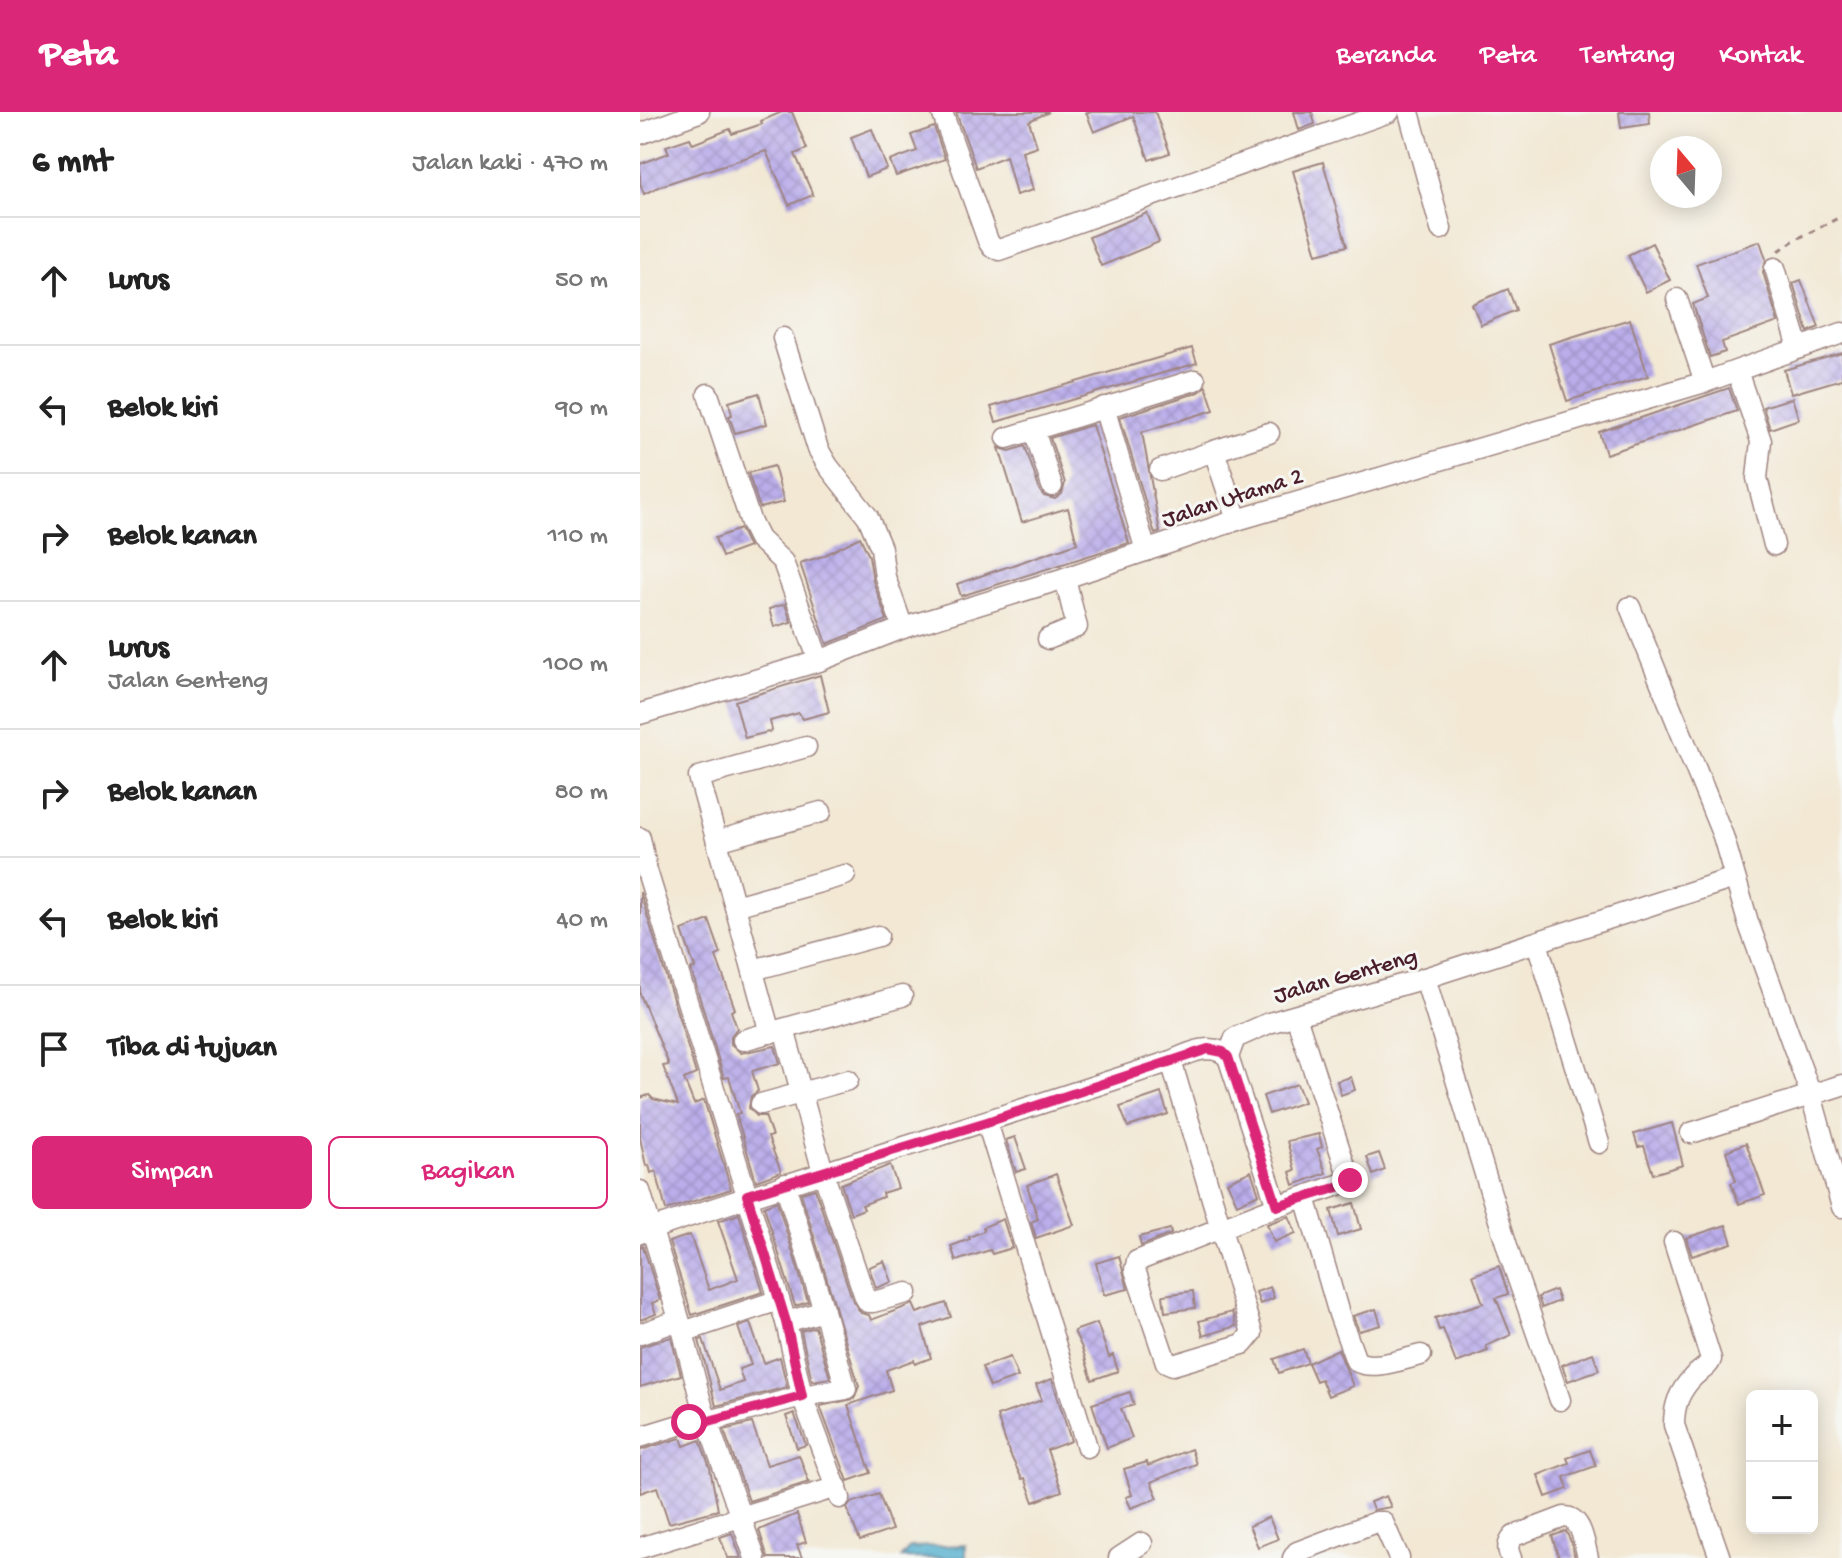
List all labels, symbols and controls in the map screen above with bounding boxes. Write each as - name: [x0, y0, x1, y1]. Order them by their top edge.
- text: Peta: [40, 34, 117, 78]
- text: Beranda: [1336, 40, 1436, 73]
- text: Peta: [1480, 40, 1537, 73]
- text: Tentang: [1581, 40, 1675, 73]
- text: Kontak: [1719, 40, 1802, 73]
- north arrow: [1650, 136, 1722, 208]
- text: 6 mnt: [32, 144, 111, 184]
- text: Jalan kaki · 470 m: [412, 149, 608, 180]
- icon: ahead: [32, 259, 76, 303]
- text: Lurus: [108, 264, 169, 299]
- text: 50 m: [555, 266, 608, 297]
- icon: left: [32, 387, 76, 431]
- text: Belok kiri: [108, 392, 218, 427]
- text: 90 m: [556, 394, 608, 425]
- street label: Jalan Utama 2: [1159, 463, 1307, 536]
- icon: right: [32, 515, 76, 559]
- text: Belok kanan: [108, 520, 257, 555]
- text: 110 m: [548, 522, 608, 553]
- text: Lurus: [108, 632, 169, 667]
- icon: ahead: [32, 643, 76, 687]
- text: 100 m: [543, 650, 608, 681]
- text: Jalan Genteng: [108, 667, 268, 698]
- icon: right: [32, 771, 76, 815]
- text: Belok kanan: [108, 776, 257, 811]
- text: 80 m: [554, 778, 608, 809]
- icon: left: [32, 899, 76, 943]
- text: Belok kiri: [108, 904, 218, 939]
- text: 40 m: [556, 906, 608, 937]
- street label: Jalan Genteng: [1271, 943, 1421, 1012]
- icon: arrive: [32, 1027, 76, 1071]
- text: Tiba di tujuan: [108, 1032, 277, 1067]
- button: Simpan: [32, 1136, 312, 1209]
- button: Bagikan: [328, 1136, 608, 1209]
- route end: [1332, 1162, 1368, 1198]
- map controls: [1746, 1390, 1818, 1534]
- button: +: [1746, 1390, 1818, 1462]
- route start: [671, 1404, 707, 1440]
- button: −: [1746, 1462, 1818, 1534]

